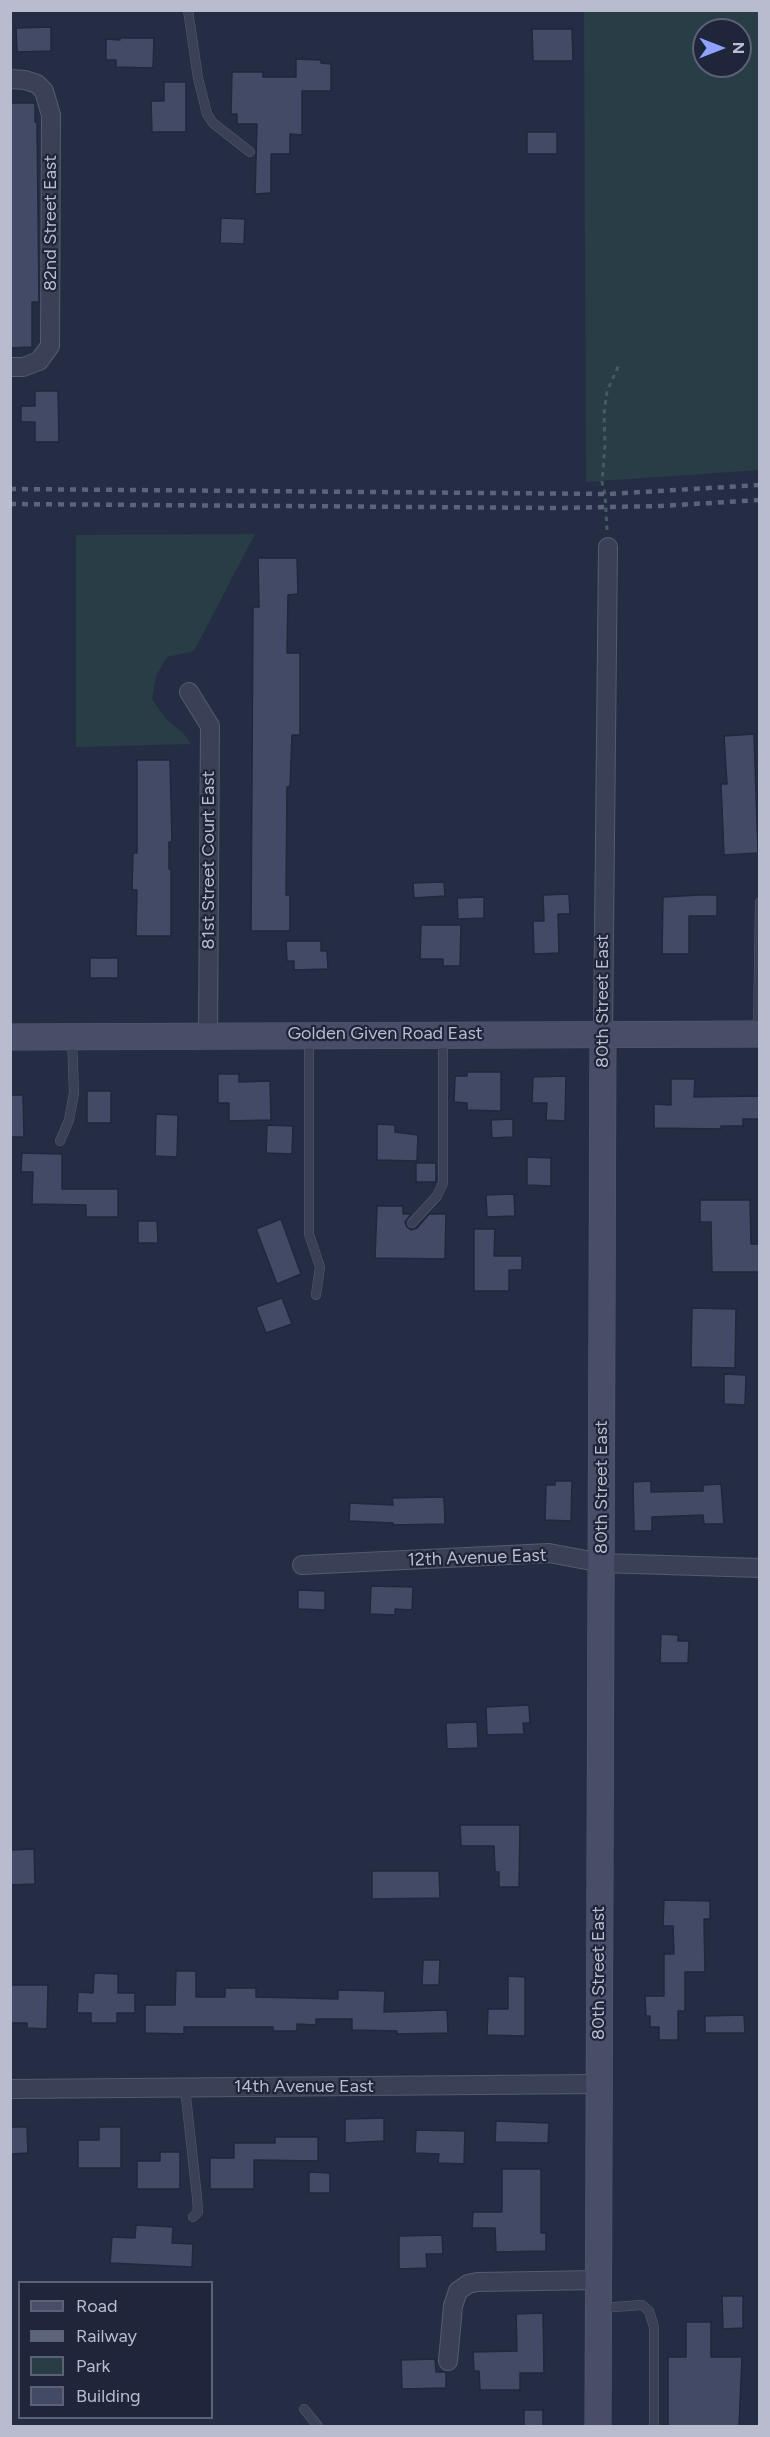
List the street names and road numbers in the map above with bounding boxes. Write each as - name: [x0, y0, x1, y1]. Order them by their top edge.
- street label: 82nd Street East: [40, 155, 62, 291]
- street label: 81st Street Court East: [198, 771, 220, 949]
- street label: 80th Street East: [592, 934, 614, 1068]
- street label: Golden Given Road East: [287, 1023, 483, 1045]
- street label: 80th Street East: [591, 1420, 613, 1554]
- street label: 12th Avenue East: [407, 1545, 547, 1571]
- street label: 80th Street East: [588, 1906, 610, 2040]
- street label: 14th Avenue East: [234, 2076, 374, 2098]

